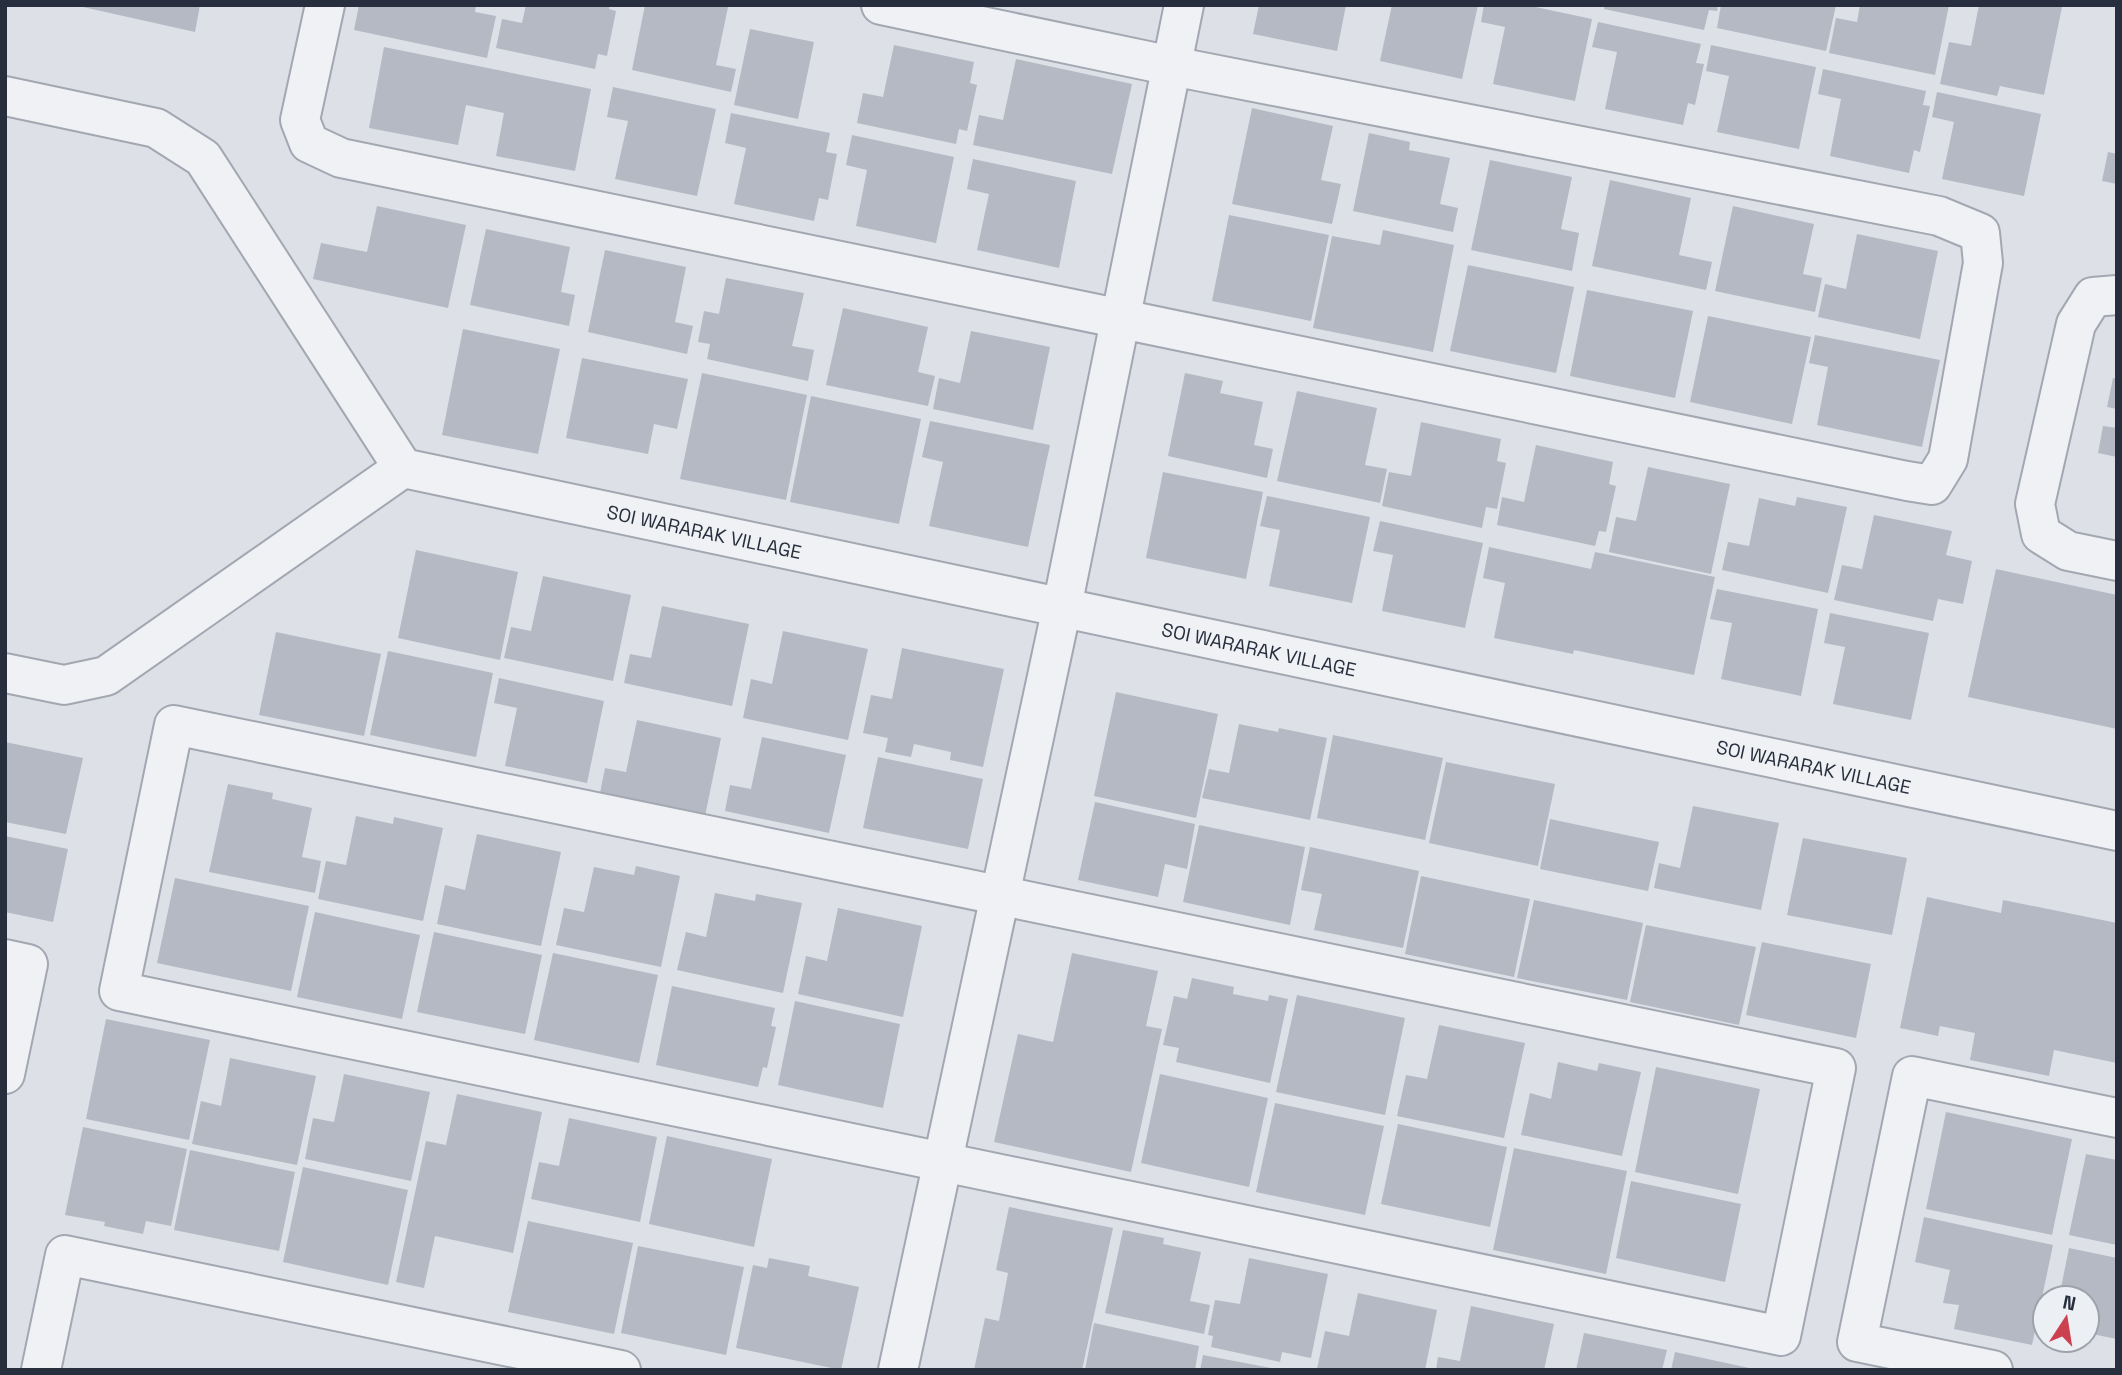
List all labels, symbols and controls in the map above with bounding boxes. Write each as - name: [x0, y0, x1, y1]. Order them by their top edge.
- street label: SOI WARARAK VILLAGE: [605, 500, 804, 565]
- street label: SOI WARARAK VILLAGE: [1159, 617, 1358, 683]
- street label: SOI WARARAK VILLAGE: [1714, 734, 1913, 800]
- north arrow: [2031, 1284, 2101, 1354]
- text: N: [2061, 1289, 2078, 1316]

